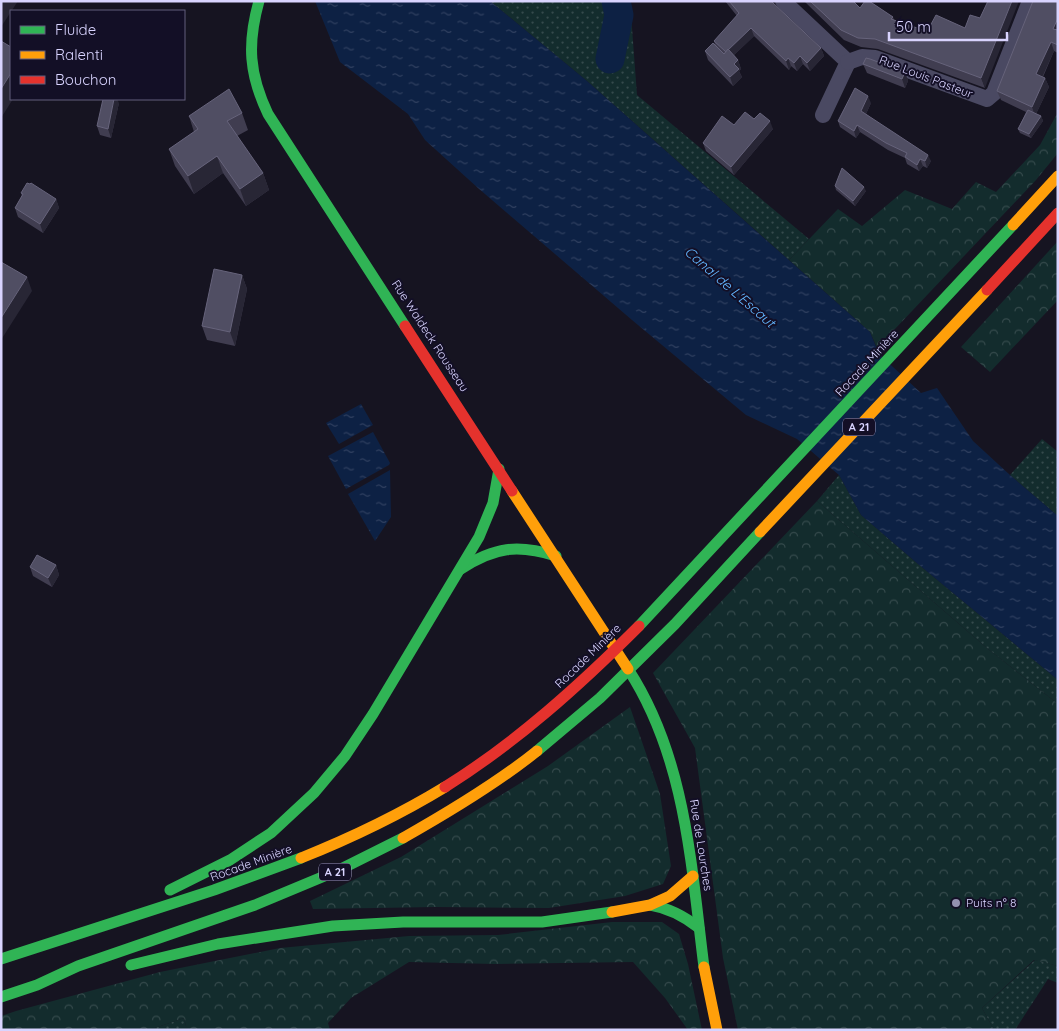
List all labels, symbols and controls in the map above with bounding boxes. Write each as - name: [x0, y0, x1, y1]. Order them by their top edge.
- legend: [10, 10, 185, 100]
- scale bar: [889, 10, 1006, 42]
- text: 50 m: [896, 17, 931, 36]
- text: Fluide: [55, 20, 96, 39]
- text: Ralenti: [55, 45, 103, 64]
- street label: Rue Louis Pasteur: [877, 52, 975, 101]
- text: Bouchon: [55, 70, 116, 89]
- water label: Canal de L'Escaut: [681, 243, 781, 333]
- street label: Rue Waldeck Rousseau: [389, 277, 472, 394]
- street label: Rocade Minière: [832, 326, 902, 399]
- road number: A 21: [843, 418, 875, 436]
- street label: Rocade Minière: [552, 620, 624, 691]
- street label: Rue de Lourches: [687, 798, 716, 892]
- street label: Rocade Minière: [208, 841, 294, 884]
- road number: A 21: [319, 864, 351, 880]
- place label: Puits n° 8: [966, 895, 1016, 910]
- marker: Puits n° 8: [950, 897, 962, 909]

